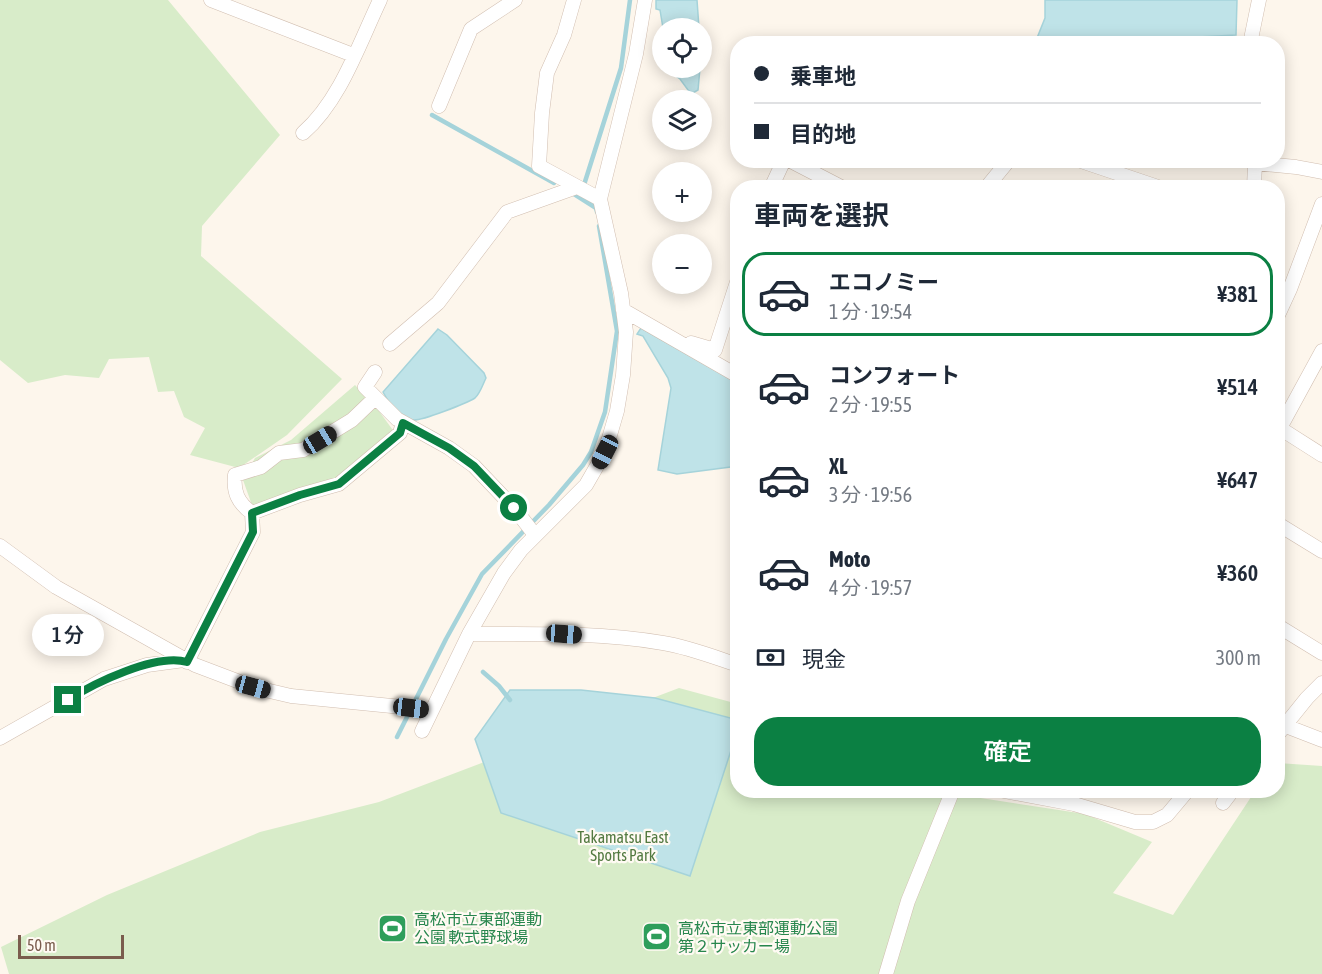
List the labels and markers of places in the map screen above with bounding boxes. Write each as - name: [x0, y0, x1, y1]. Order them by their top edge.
- place label: 高松市立東部運動 公園 軟式野球場: [414, 910, 542, 946]
- sports icon: 高松市立東部運動 公園 軟式野球場: [377, 912, 409, 944]
- place label: 高松市立東部運動公園 第２サッカー場: [678, 919, 838, 955]
- sports icon: 高松市立東部運動公園 第２サッカー場: [641, 921, 673, 953]

